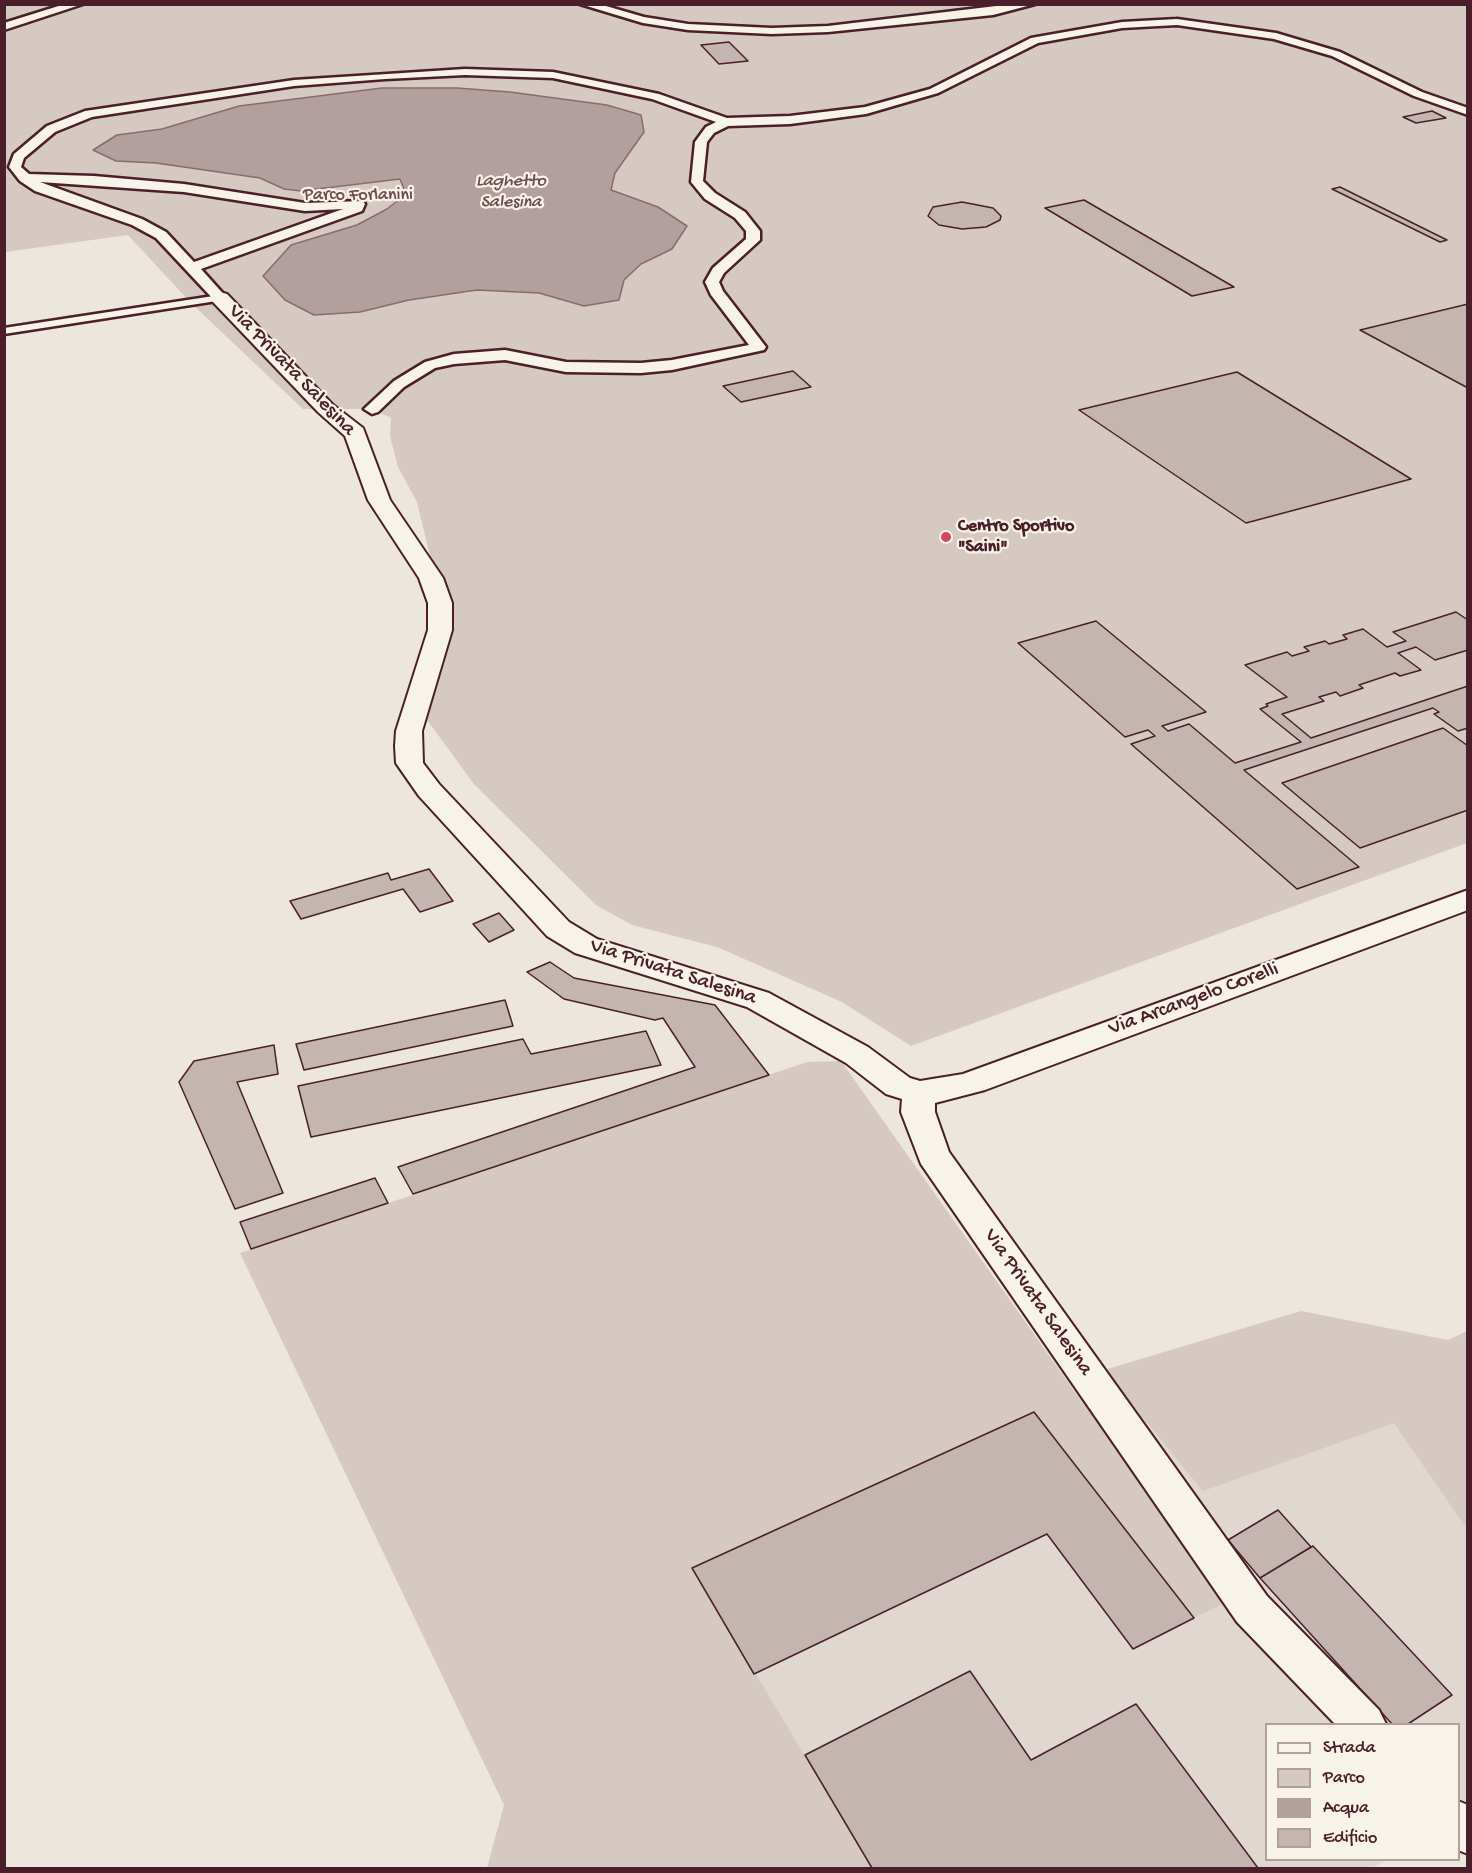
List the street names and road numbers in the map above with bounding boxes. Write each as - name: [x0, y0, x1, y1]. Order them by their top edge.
- street label: Via Privata Salesina: [222, 300, 360, 442]
- street label: Via Privata Salesina: [587, 934, 759, 1012]
- street label: Via Arcangelo Corelli: [1106, 958, 1282, 1042]
- street label: Via Privata Salesina: [977, 1225, 1097, 1381]

